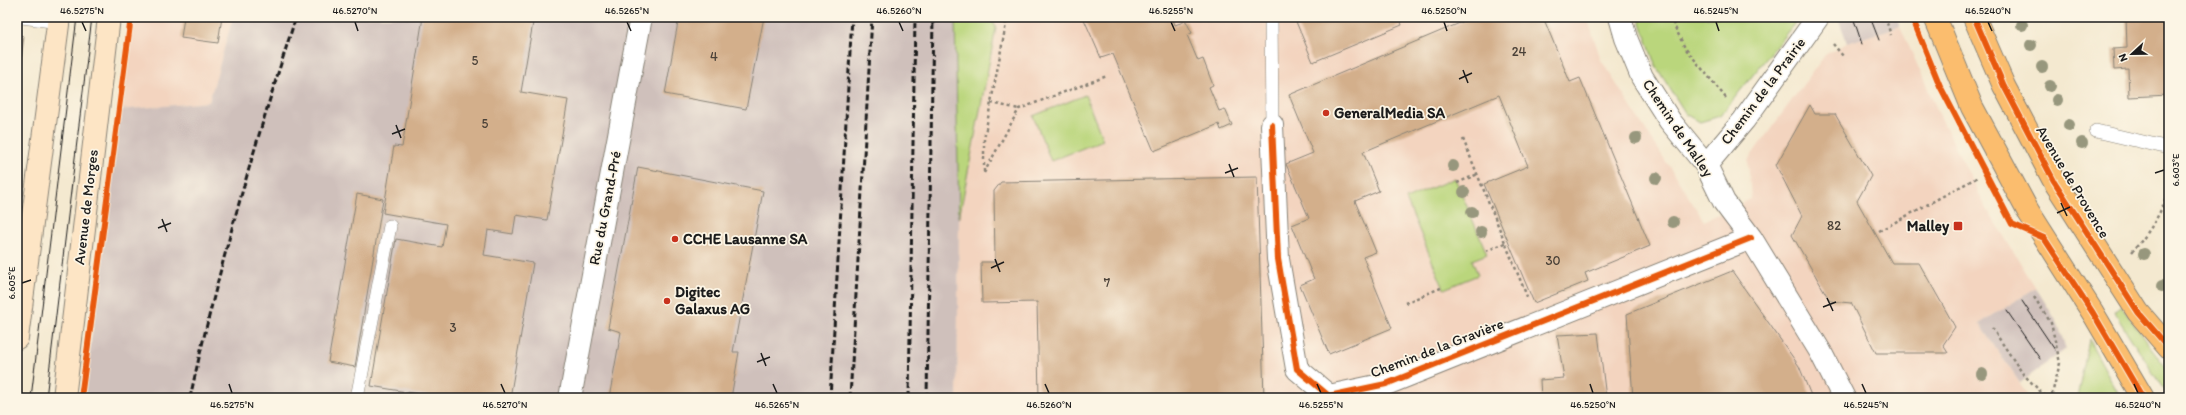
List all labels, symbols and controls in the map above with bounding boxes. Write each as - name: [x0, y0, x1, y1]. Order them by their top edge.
- text: 46.5275°N: [60, 4, 104, 17]
- text: 46.5270°N: [332, 4, 378, 17]
- text: 46.5265°N: [605, 4, 650, 17]
- text: 46.5260°N: [876, 4, 922, 17]
- text: 46.5255°N: [1149, 4, 1193, 17]
- text: 46.5250°N: [1421, 4, 1467, 17]
- text: 46.5245°N: [1693, 4, 1739, 17]
- text: 46.5240°N: [1965, 4, 2011, 17]
- street label: Chemin de la Prairie: [1717, 34, 1809, 148]
- north arrow: [2112, 34, 2152, 74]
- house number: 24: [1512, 44, 1527, 59]
- house number: 4: [710, 49, 718, 64]
- text: N: [2116, 52, 2131, 63]
- house number: 5: [472, 53, 479, 68]
- street label: Chemin de Malley: [1639, 76, 1717, 180]
- place label: GeneralMedia SA: [1334, 104, 1445, 122]
- marker: GeneralMedia SA: [1321, 108, 1331, 118]
- house number: 5: [482, 116, 489, 131]
- street label: Avenue de Provence: [2032, 123, 2114, 241]
- street label: Avenue de Morges: [70, 148, 102, 266]
- street label: Rue du Grand-Pré: [585, 149, 625, 267]
- text: 6.603°E: [2169, 153, 2182, 187]
- place label: Malley: [1907, 217, 1950, 236]
- house number: 82: [1827, 218, 1841, 233]
- marker: Malley: [1952, 220, 1964, 232]
- place label: CCHE Lausanne SA: [683, 230, 808, 248]
- marker: CCHE Lausanne SA: [670, 234, 680, 244]
- house number: 30: [1545, 253, 1561, 268]
- text: 6.605°E: [5, 266, 18, 299]
- house number: 7: [1104, 275, 1111, 290]
- place label: Digitec Galaxus AG: [675, 283, 750, 318]
- marker: Digitec Galaxus AG: [662, 296, 672, 306]
- street label: Chemin de la Gravière: [1368, 314, 1506, 382]
- house number: 3: [449, 320, 457, 335]
- text: 46.5275°N: [210, 398, 254, 411]
- text: 46.5270°N: [482, 398, 528, 411]
- text: 46.5265°N: [755, 398, 800, 411]
- text: 46.5260°N: [1026, 398, 1072, 411]
- text: 46.5255°N: [1299, 398, 1343, 411]
- text: 46.5250°N: [1570, 398, 1616, 411]
- text: 46.5245°N: [1843, 398, 1889, 411]
- text: 46.5240°N: [2115, 398, 2161, 411]

